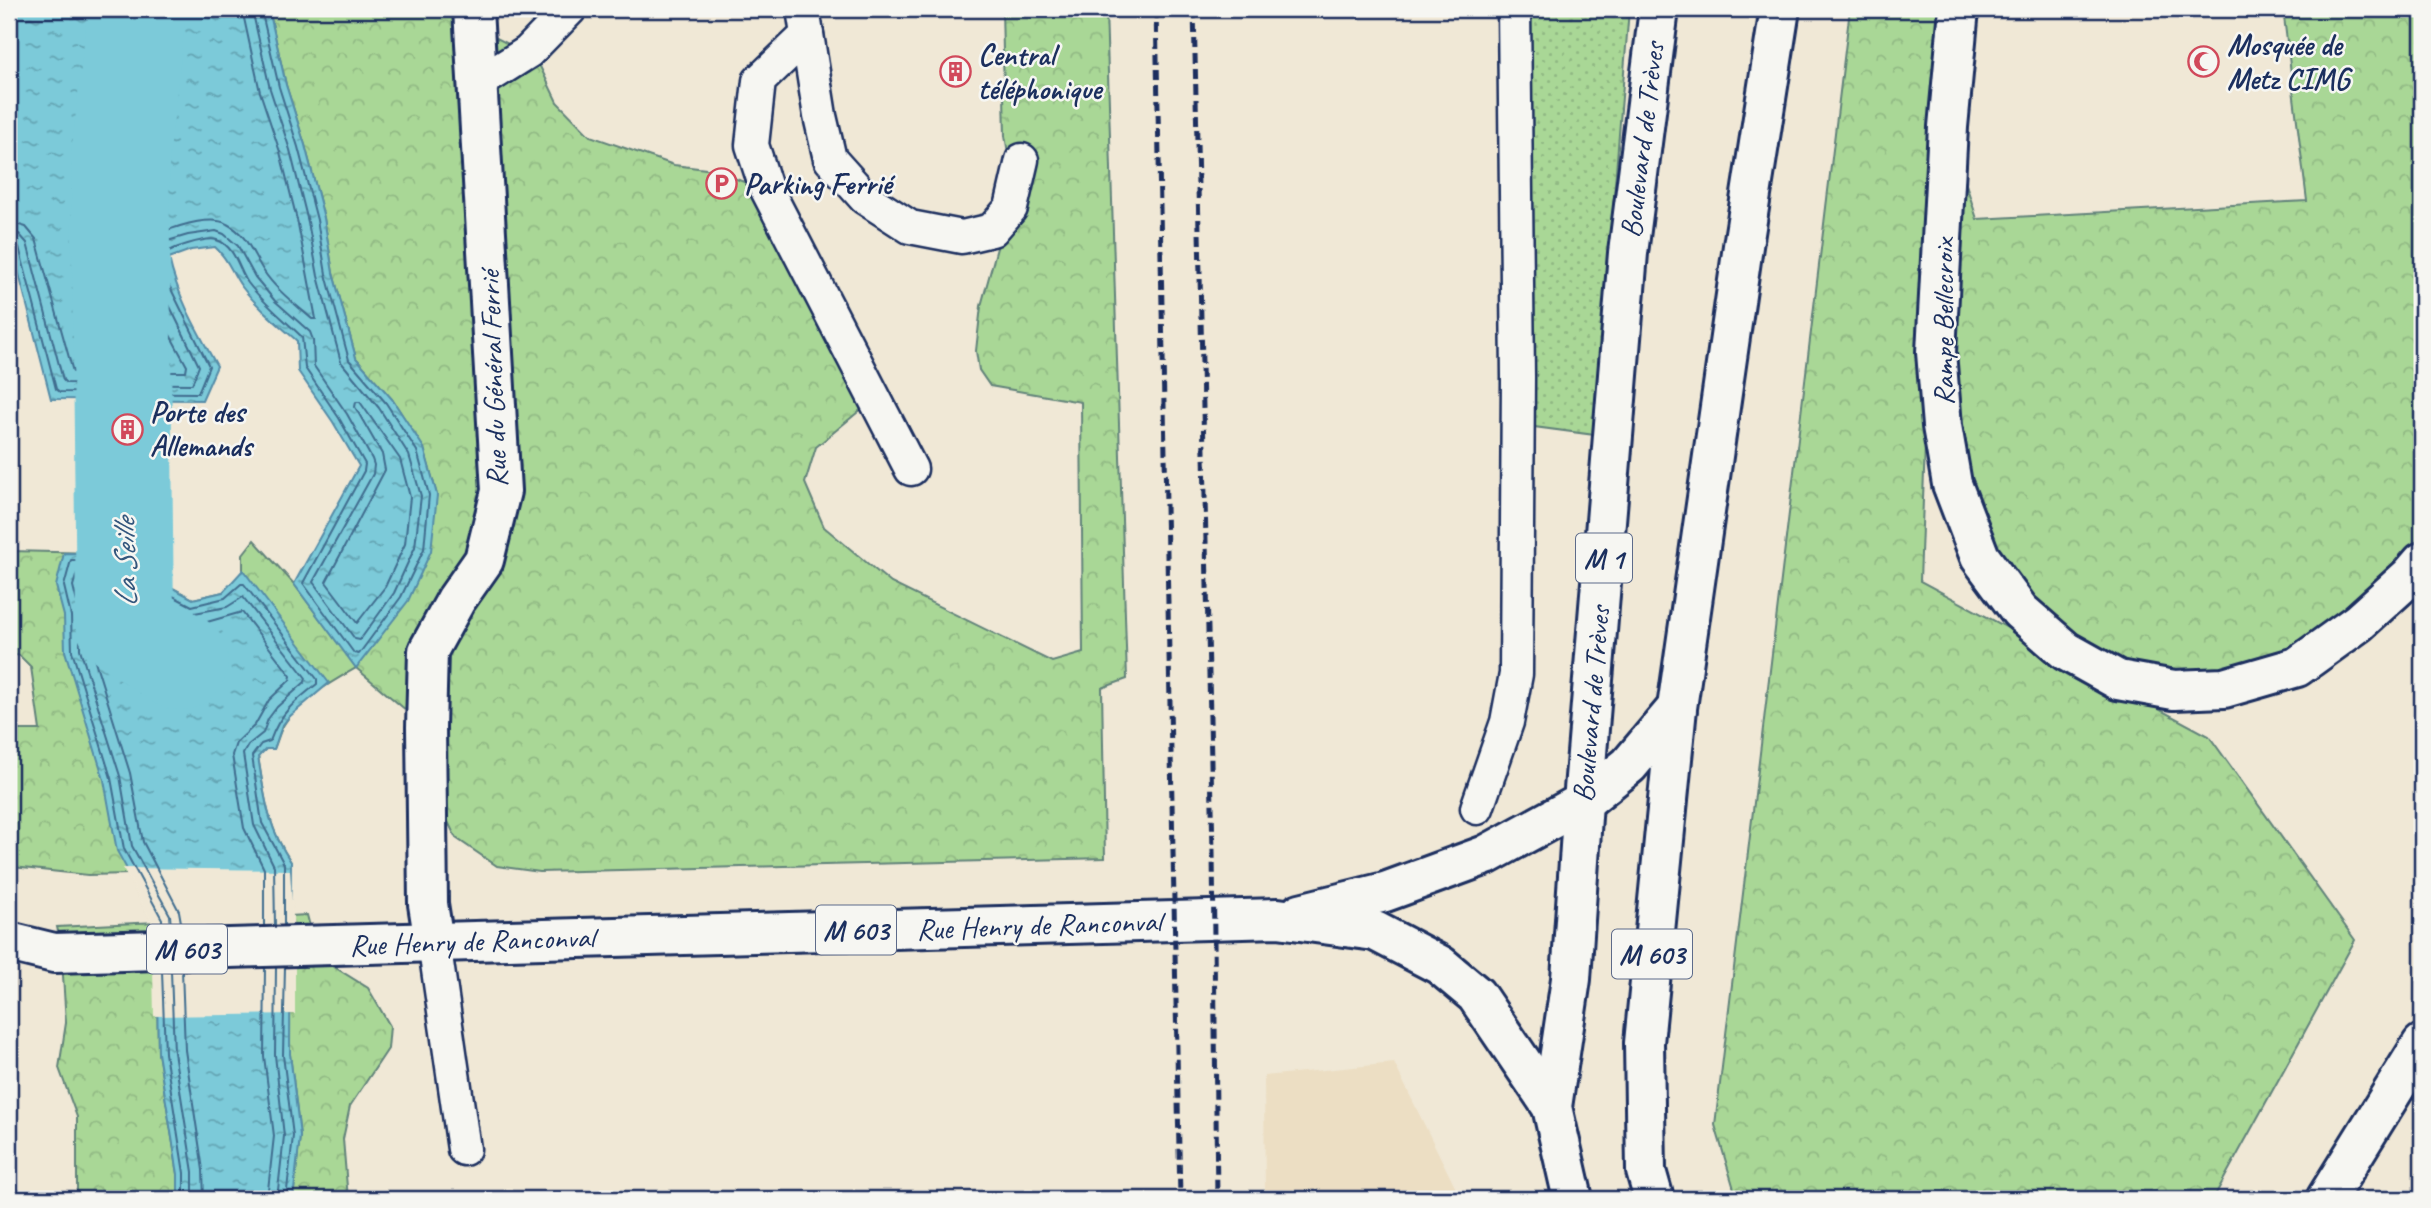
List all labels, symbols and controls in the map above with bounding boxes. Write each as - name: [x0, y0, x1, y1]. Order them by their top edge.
- place label: Mosquée de Metz CIMG: [2227, 26, 2353, 98]
- place label: Central téléphonique: [978, 36, 1104, 108]
- street label: Boulevard de Trèves: [1611, 37, 1673, 240]
- mosque icon: Mosquée de Metz CIMG: [2187, 45, 2221, 79]
- building icon: Central téléphonique: [938, 55, 972, 89]
- place label: Parking Ferrié: [744, 165, 896, 203]
- parking icon: Parking Ferrié: [704, 167, 738, 201]
- street label: Rampe Bellecroix: [1924, 236, 1962, 405]
- street label: Rue du Général Ferrié: [470, 266, 516, 488]
- place label: Porte des Allemands: [150, 393, 255, 465]
- building icon: Porte des Allemands: [110, 412, 144, 446]
- water label: La Seille: [104, 514, 146, 608]
- road number: M 1: [1576, 534, 1632, 582]
- street label: Boulevard de Trèves: [1564, 602, 1619, 804]
- street label: Rue Henry de Ranconval: [916, 902, 1167, 948]
- road number: M 603: [816, 906, 896, 954]
- street label: Rue Henry de Ranconval: [349, 918, 600, 964]
- road number: M 603: [147, 925, 227, 974]
- road number: M 603: [1612, 930, 1692, 978]

